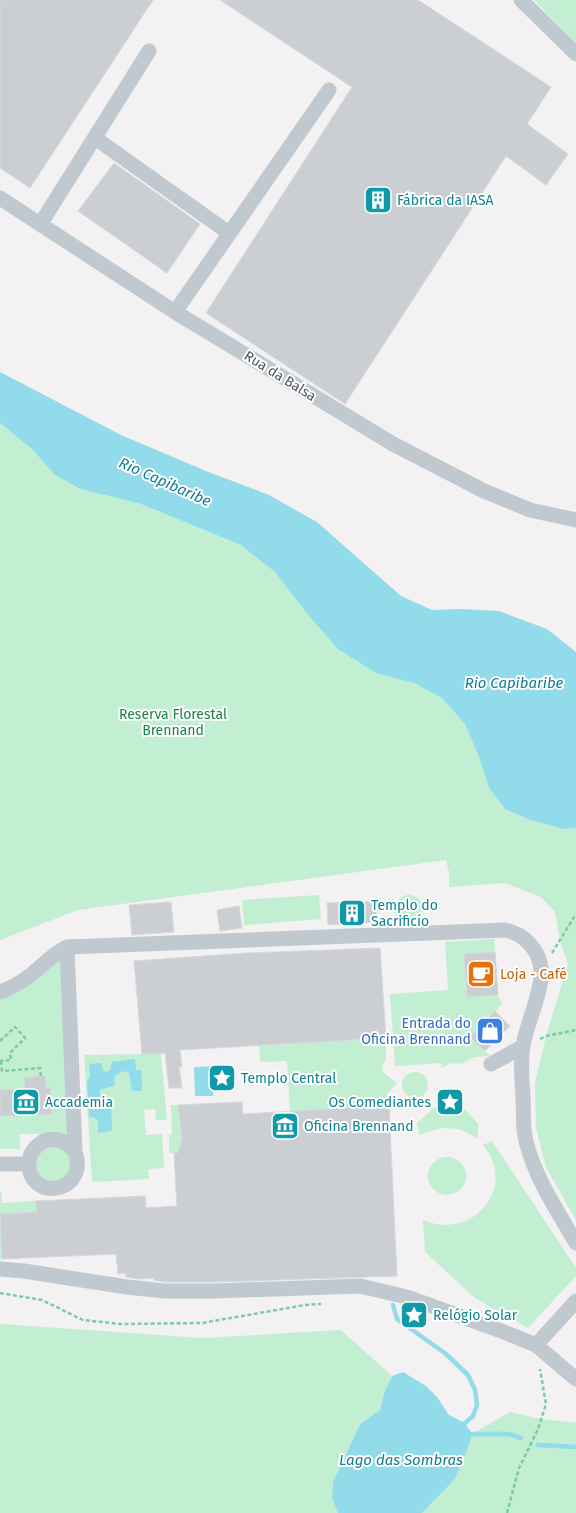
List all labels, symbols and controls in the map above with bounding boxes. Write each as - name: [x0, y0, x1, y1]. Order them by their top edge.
- building icon: Fábrica da IASA: [363, 185, 393, 215]
- place label: Fábrica da IASA: [397, 192, 494, 209]
- street label: Rua da Balsa: [241, 347, 319, 405]
- water label: Rio Capibaribe: [116, 454, 214, 510]
- water label: Rio Capibaribe: [465, 674, 564, 692]
- park label: Reserva Florestal Brennand: [119, 706, 227, 739]
- place label: Templo do Sacrificío: [371, 897, 438, 930]
- building icon: Templo do Sacrificío: [337, 898, 367, 928]
- cafe icon: Loja - Café: [466, 959, 496, 989]
- place label: Loja - Café: [500, 966, 567, 983]
- place label: Entrada do Oficina Brennand: [361, 1015, 471, 1048]
- shop icon: Entrada do Oficina Brennand: [475, 1016, 505, 1046]
- place icon: Templo Central: [207, 1063, 237, 1093]
- place label: Templo Central: [241, 1070, 336, 1087]
- museum icon: Accademia: [11, 1087, 41, 1117]
- place icon: Os Comediantes: [435, 1087, 465, 1117]
- place label: Accademia: [45, 1094, 113, 1111]
- place label: Os Comediantes: [329, 1094, 431, 1111]
- museum icon: Oficina Brennand: [270, 1111, 300, 1141]
- place label: Oficina Brennand: [304, 1118, 414, 1135]
- place icon: Relógio Solar: [399, 1300, 429, 1330]
- place label: Relógio Solar: [433, 1307, 518, 1324]
- water label: Lago das Sombras: [339, 1451, 463, 1469]

